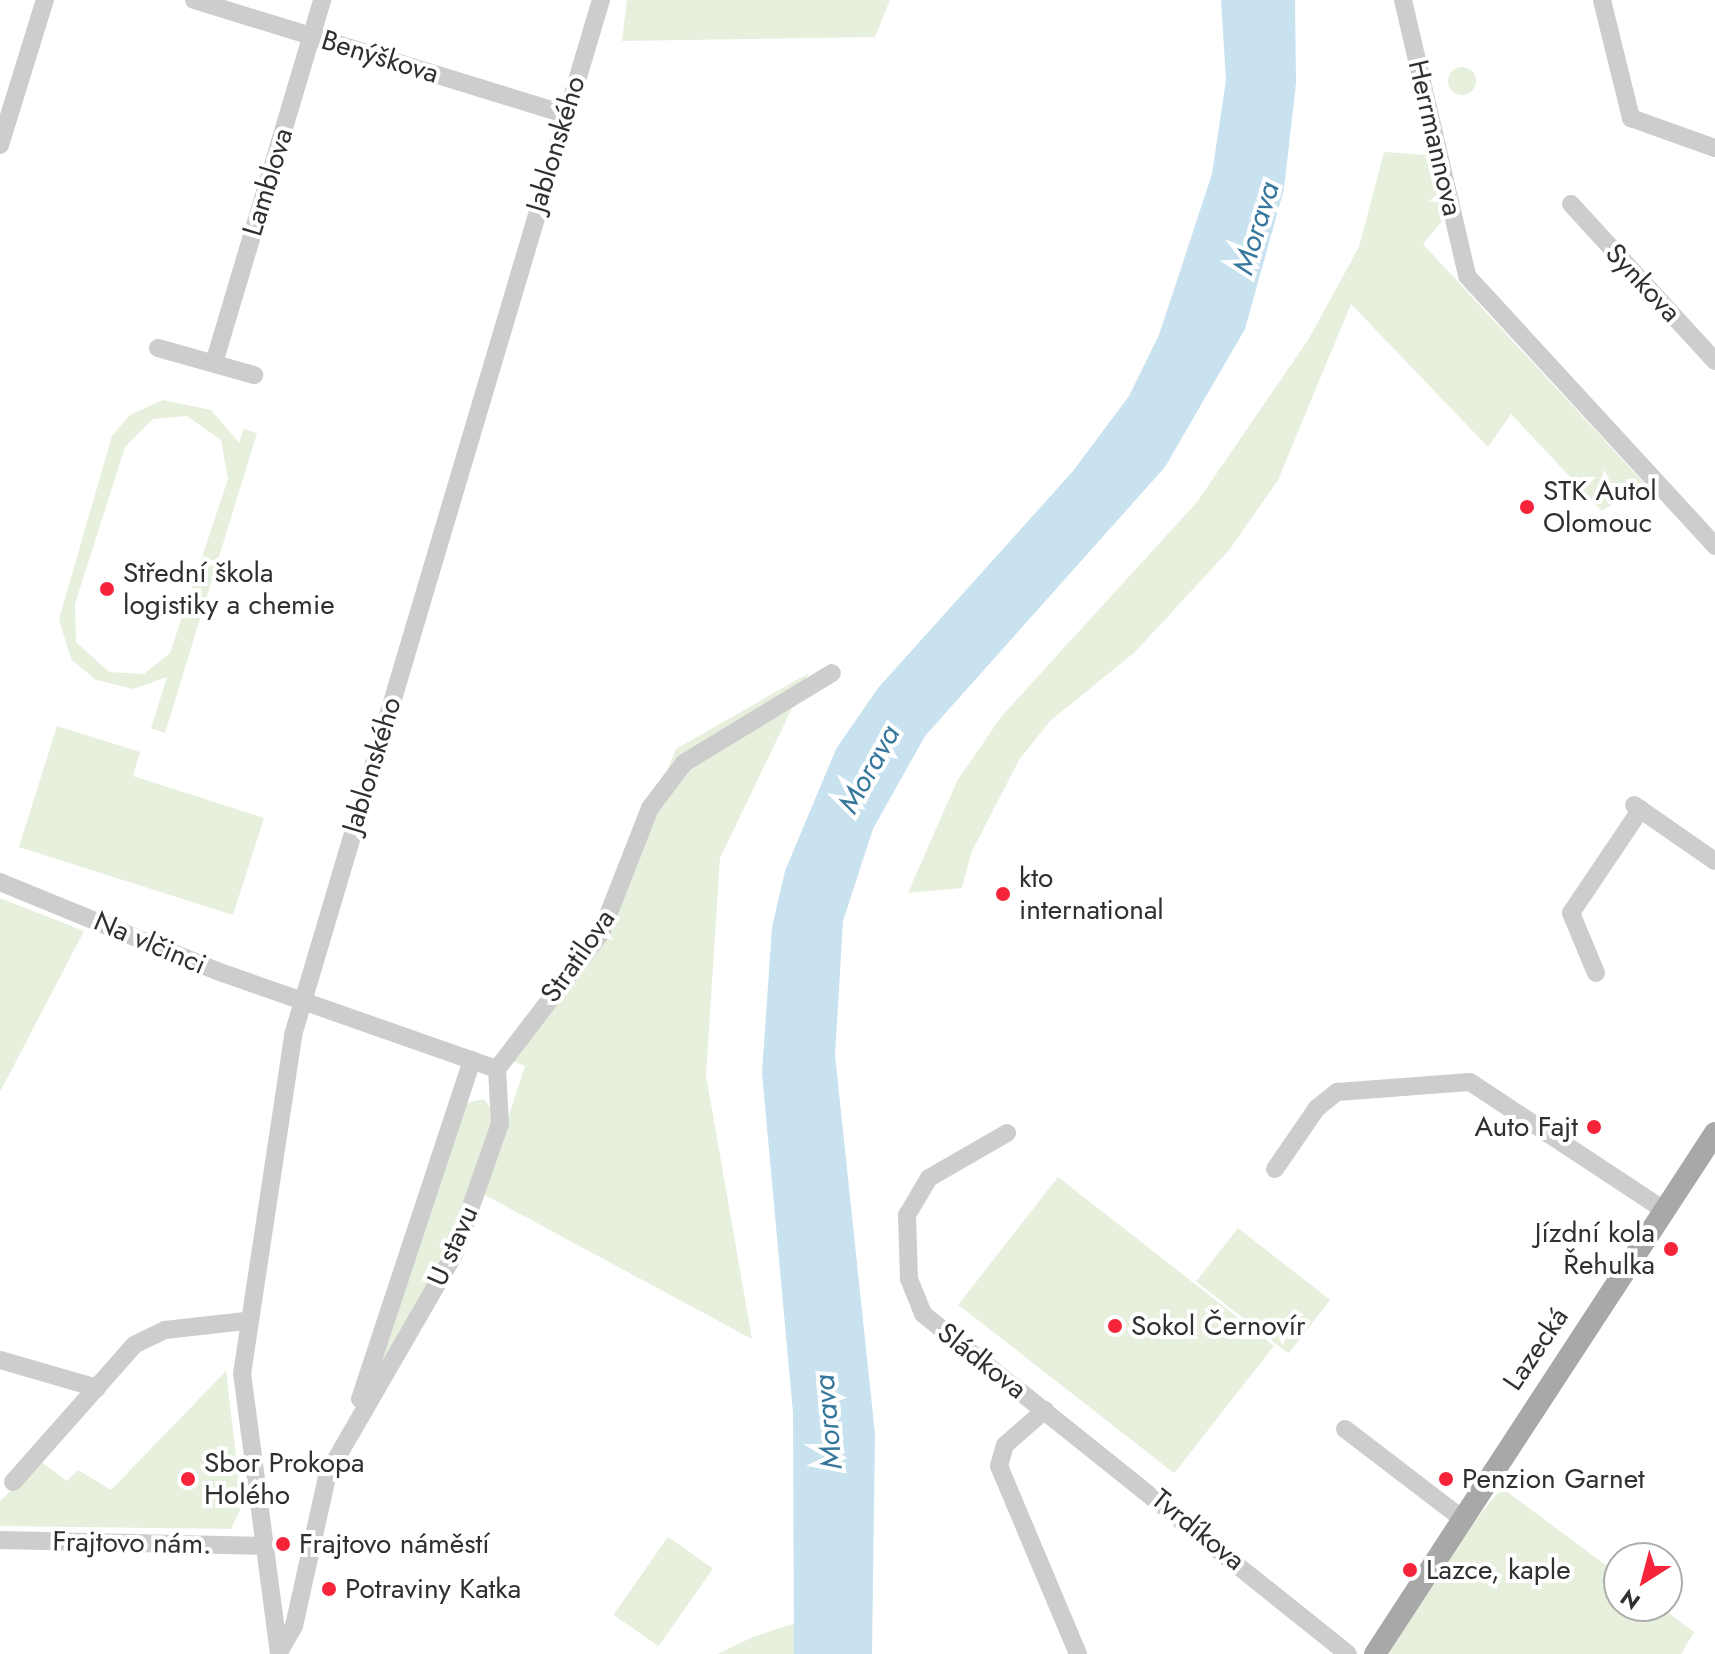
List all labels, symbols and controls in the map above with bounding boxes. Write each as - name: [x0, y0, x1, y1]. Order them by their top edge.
- street label: Benýškova: [317, 23, 443, 91]
- street label: Herrmannova: [1401, 57, 1469, 219]
- street label: Jablonského: [519, 72, 593, 216]
- street label: Lamblova: [236, 124, 300, 240]
- water label: Morava: [1225, 177, 1287, 279]
- street label: Synkova: [1598, 237, 1688, 329]
- place label: STK Autol Olomouc: [1543, 474, 1657, 540]
- marker: STK Autol Olomouc: [1518, 498, 1536, 516]
- place label: Střední škola logistiky a chemie: [123, 556, 335, 622]
- marker: Střední škola logistiky a chemie: [98, 580, 116, 598]
- street label: Jablonského: [335, 693, 409, 837]
- water label: Morava: [830, 719, 908, 819]
- place label: kto international: [1019, 861, 1164, 927]
- marker: kto international: [994, 885, 1012, 903]
- street label: Stratilova: [534, 903, 622, 1009]
- street label: Na vlčinci: [89, 904, 211, 982]
- place label: Auto Fajt: [1475, 1110, 1578, 1144]
- marker: Auto Fajt: [1585, 1118, 1603, 1136]
- street label: U stavu: [421, 1201, 485, 1291]
- place label: Jízdní kola Řehulka: [1535, 1216, 1655, 1282]
- marker: Jízdní kola Řehulka: [1662, 1240, 1680, 1258]
- street label: Lazecká: [1496, 1301, 1576, 1397]
- place label: Sokol Černovír: [1131, 1309, 1306, 1343]
- street label: Sládkova: [931, 1316, 1033, 1406]
- marker: Sokol Černovír: [1106, 1317, 1124, 1335]
- water label: Morava: [806, 1373, 850, 1471]
- place label: Sbor Prokopa Holého: [204, 1446, 364, 1512]
- place label: Penzion Garnet: [1462, 1462, 1645, 1496]
- marker: Sbor Prokopa Holého: [179, 1470, 197, 1488]
- marker: Penzion Garnet: [1437, 1470, 1455, 1488]
- street label: Tvrdíkova: [1145, 1482, 1251, 1578]
- street label: Frajtovo nám.: [52, 1525, 212, 1561]
- place label: Frajtovo náměstí: [299, 1527, 490, 1561]
- marker: Frajtovo náměstí: [274, 1535, 292, 1553]
- north arrow: [1603, 1542, 1683, 1622]
- place label: Lazce, kaple: [1426, 1553, 1571, 1587]
- marker: Lazce, kaple: [1401, 1561, 1419, 1579]
- place label: Potraviny Katka: [345, 1572, 521, 1606]
- marker: Potraviny Katka: [320, 1580, 338, 1598]
- text: N: [1614, 1582, 1647, 1618]

